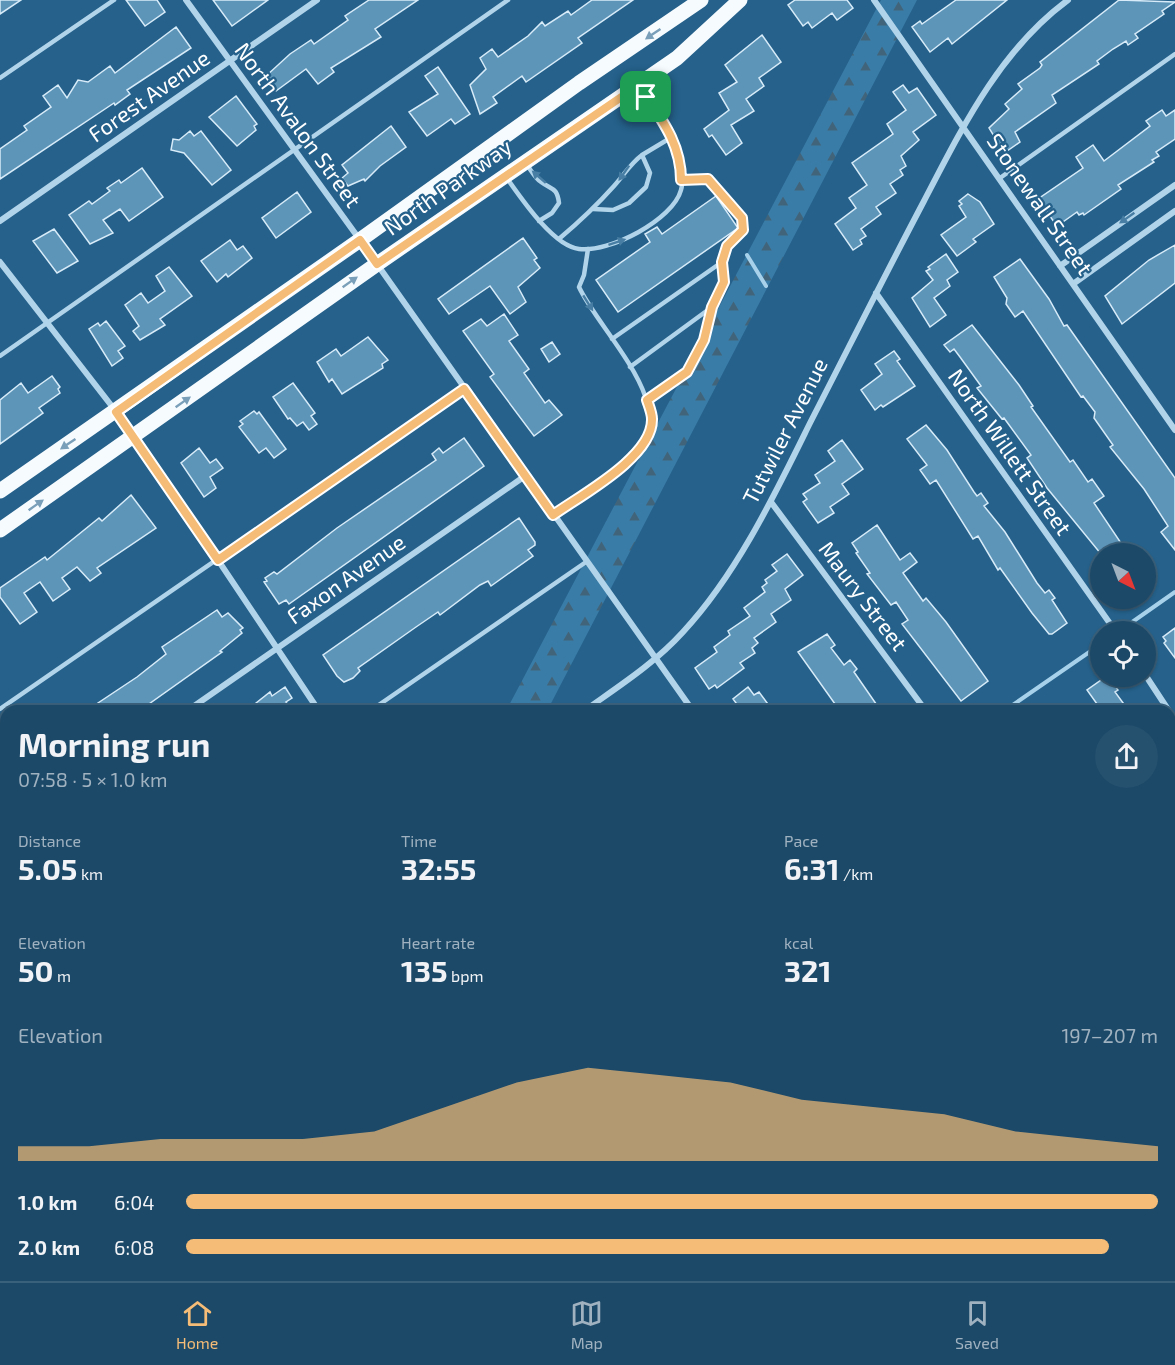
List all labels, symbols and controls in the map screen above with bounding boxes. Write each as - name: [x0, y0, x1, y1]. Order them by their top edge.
- one-way arrow: [645, 28, 661, 39]
- street label: North Avalon Street: [230, 37, 367, 212]
- street label: Forest Avenue: [83, 44, 214, 147]
- pin: [620, 71, 671, 122]
- icon: arrive: [629, 80, 662, 113]
- street label: Stonewall Street: [982, 128, 1099, 279]
- street label: North Parkway: [379, 132, 516, 240]
- one-way arrow: [618, 165, 630, 181]
- one-way arrow: [531, 171, 547, 184]
- one-way arrow: [1120, 212, 1136, 224]
- one-way arrow: [608, 236, 626, 246]
- one-way arrow: [343, 277, 358, 289]
- one-way arrow: [583, 295, 594, 311]
- street label: Tutwiler Avenue: [736, 353, 832, 508]
- street label: North Willett Street: [944, 363, 1078, 539]
- one-way arrow: [174, 396, 190, 408]
- one-way arrow: [60, 439, 76, 450]
- one-way arrow: [28, 499, 44, 511]
- street label: Faxon Avenue: [281, 528, 409, 628]
- street label: Maury Street: [814, 536, 913, 655]
- north arrow: [1090, 543, 1156, 609]
- map controls: [1090, 543, 1156, 687]
- button: locate: [1090, 621, 1156, 687]
- text: Morning run: [18, 724, 210, 764]
- button: share: [1095, 725, 1158, 788]
- text: 07:58 · 5 × 1.0 km: [18, 767, 168, 791]
- text: Distance: [18, 831, 81, 850]
- text: Time: [401, 831, 437, 850]
- text: Pace: [784, 831, 818, 850]
- text: 5.05: [18, 850, 77, 886]
- text: 32:55: [401, 850, 476, 886]
- text: 6:31: [784, 850, 839, 886]
- text: km: [77, 864, 103, 883]
- text: /km: [839, 864, 873, 883]
- text: Elevation: [18, 933, 86, 952]
- text: Heart rate: [401, 933, 475, 952]
- text: kcal: [784, 933, 813, 952]
- text: 50: [18, 952, 54, 988]
- text: 135: [401, 952, 448, 988]
- text: 321: [784, 952, 831, 988]
- text: m: [54, 966, 71, 985]
- text: bpm: [448, 966, 484, 985]
- text: Elevation: [18, 1023, 103, 1047]
- text: 197–207 m: [1061, 1023, 1158, 1047]
- text: 1.0 km: [18, 1190, 77, 1214]
- text: 6:04: [114, 1190, 155, 1214]
- text: 2.0 km: [18, 1235, 80, 1259]
- text: 6:08: [114, 1235, 154, 1259]
- tab: Home: [176, 1297, 218, 1352]
- tab: Map: [570, 1297, 603, 1352]
- tab: Saved: [955, 1297, 999, 1352]

